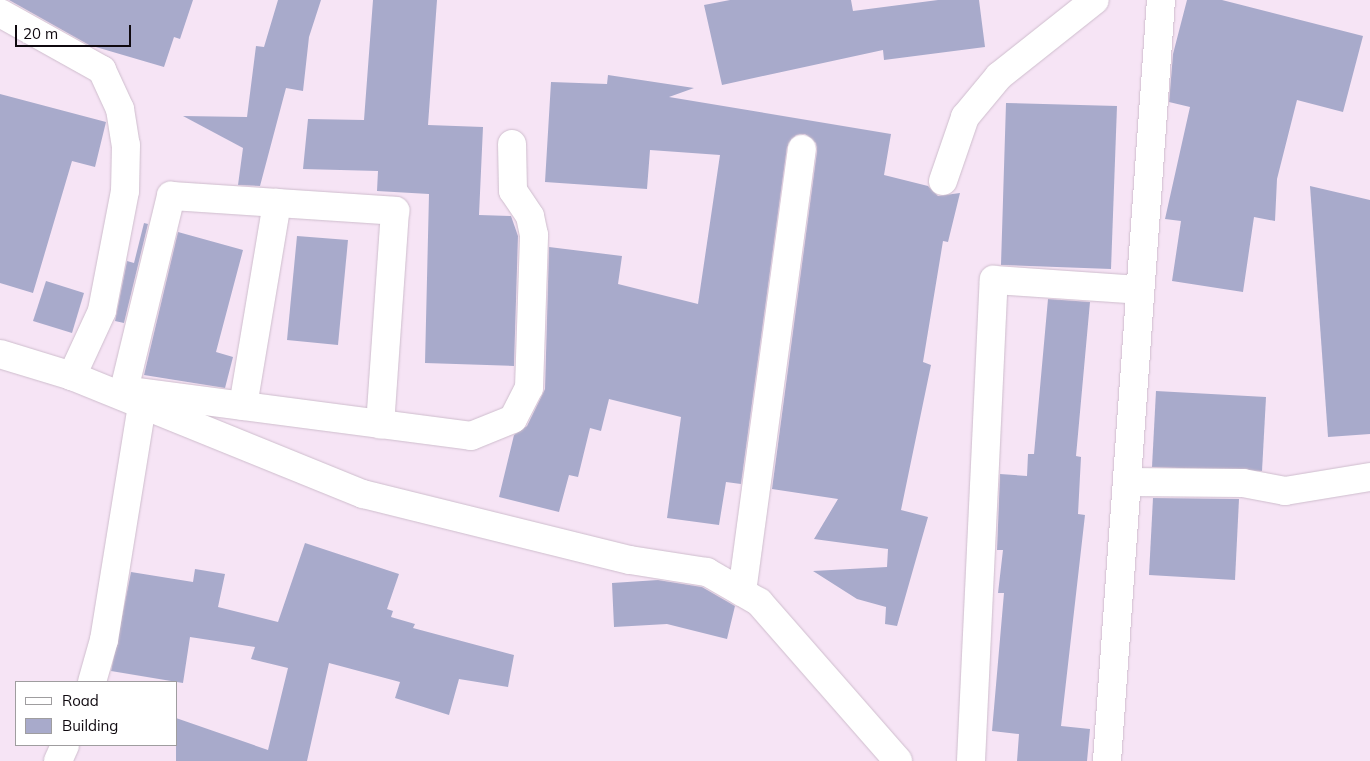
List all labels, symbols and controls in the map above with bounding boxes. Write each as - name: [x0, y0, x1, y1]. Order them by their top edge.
- scale bar: [18, 15, 134, 47]
- text: 20 m: [23, 24, 58, 43]
- legend: [15, 681, 178, 746]
- text: Road: [62, 691, 99, 710]
- text: Building: [62, 716, 118, 735]

